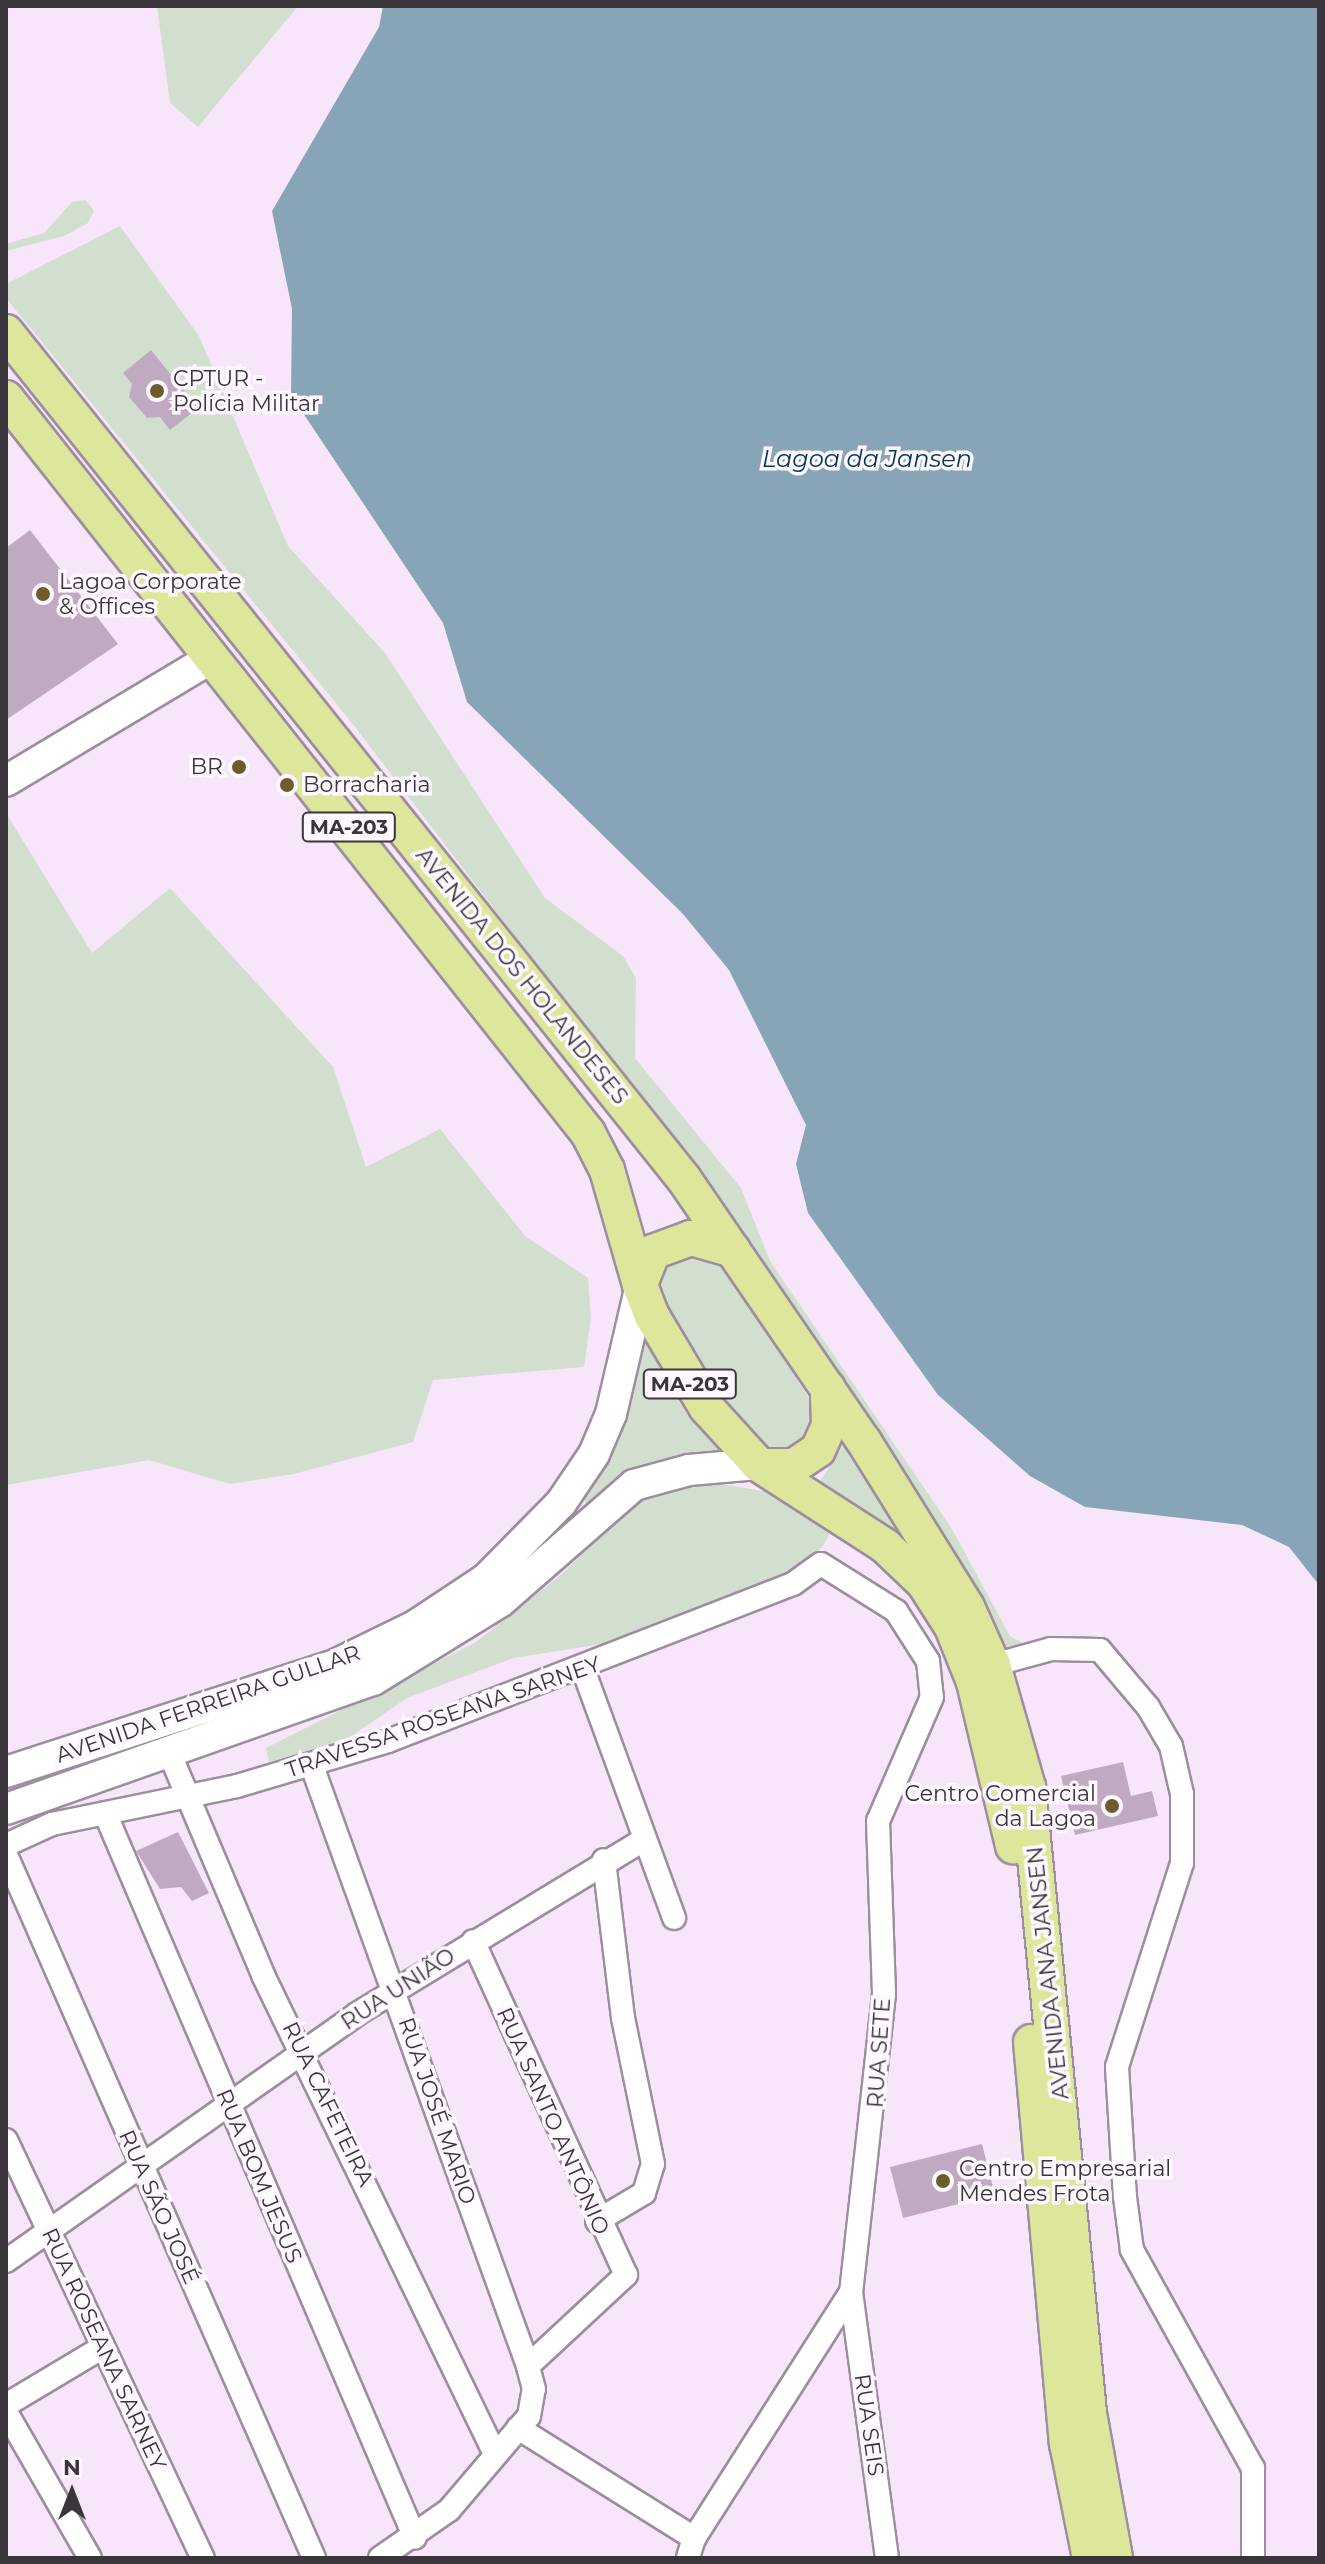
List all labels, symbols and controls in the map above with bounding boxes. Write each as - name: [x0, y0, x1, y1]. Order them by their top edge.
- place label: CPTUR - Polícia Militar: [173, 365, 320, 416]
- marker: CPTUR - Polícia Militar: [148, 382, 166, 400]
- water label: Lagoa da Jansen: [762, 445, 972, 473]
- place label: Lagoa Corporate & Offices: [59, 568, 241, 620]
- marker: Lagoa Corporate & Offices: [34, 585, 52, 603]
- place label: BR: [191, 754, 223, 780]
- marker: BR: [230, 758, 248, 776]
- place label: Borracharia: [303, 772, 431, 798]
- marker: Borracharia: [278, 776, 296, 794]
- road number: MA-203: [301, 811, 397, 843]
- street label: AVENIDA DOS HOLANDESES: [410, 842, 634, 1110]
- road number: MA-203: [642, 1368, 738, 1400]
- street label: AVENIDA FERREIRA GULLAR: [52, 1639, 364, 1769]
- street label: TRAVESSA ROSEANA SARNEY: [282, 1651, 604, 1783]
- place label: Centro Comercial da Lagoa: [905, 1780, 1096, 1832]
- marker: Centro Comercial da Lagoa: [1103, 1797, 1121, 1815]
- street label: AVENIDA ANA JANSEN: [1022, 1845, 1074, 2101]
- street label: RUA UNIÃO: [336, 1942, 460, 2036]
- street label: RUA SETE: [862, 1997, 896, 2109]
- street label: RUA SANTO ANTÔNIO: [491, 2003, 615, 2239]
- street label: RUA JOSÉ MARIO: [393, 2014, 481, 2208]
- street label: RUA CAFETEIRA: [277, 2017, 379, 2191]
- street label: RUA BOM JESUS: [210, 2085, 308, 2267]
- street label: RUA SÃO JOSÉ: [113, 2126, 205, 2288]
- place label: Centro Empresarial Mendes Frota: [959, 2155, 1171, 2206]
- marker: Centro Empresarial Mendes Frota: [934, 2172, 952, 2190]
- street label: RUA ROSEANA SARNEY: [36, 2224, 172, 2474]
- street label: RUA SEIS: [849, 2372, 889, 2478]
- north arrow: [32, 2452, 112, 2532]

